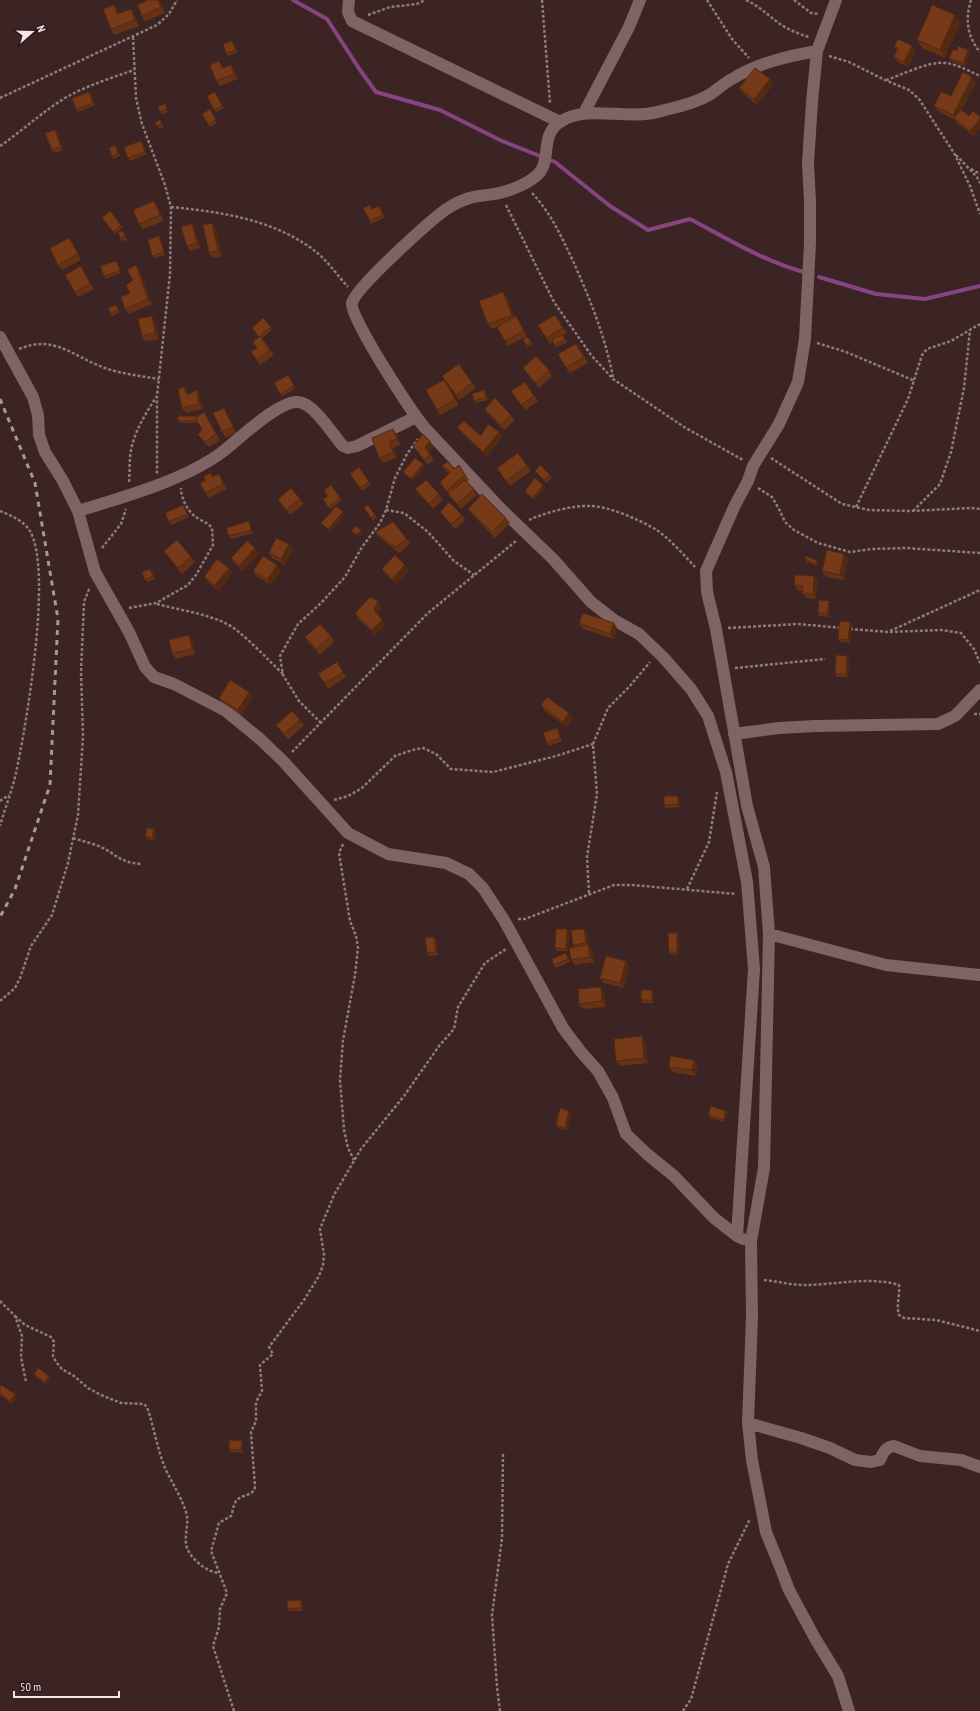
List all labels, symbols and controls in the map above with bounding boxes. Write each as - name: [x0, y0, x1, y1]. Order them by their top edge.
- north arrow: [12, 12, 52, 52]
- text: N: [34, 23, 49, 34]
- scale bar: [14, 1673, 119, 1699]
- text: 50 m: [20, 1679, 41, 1694]

